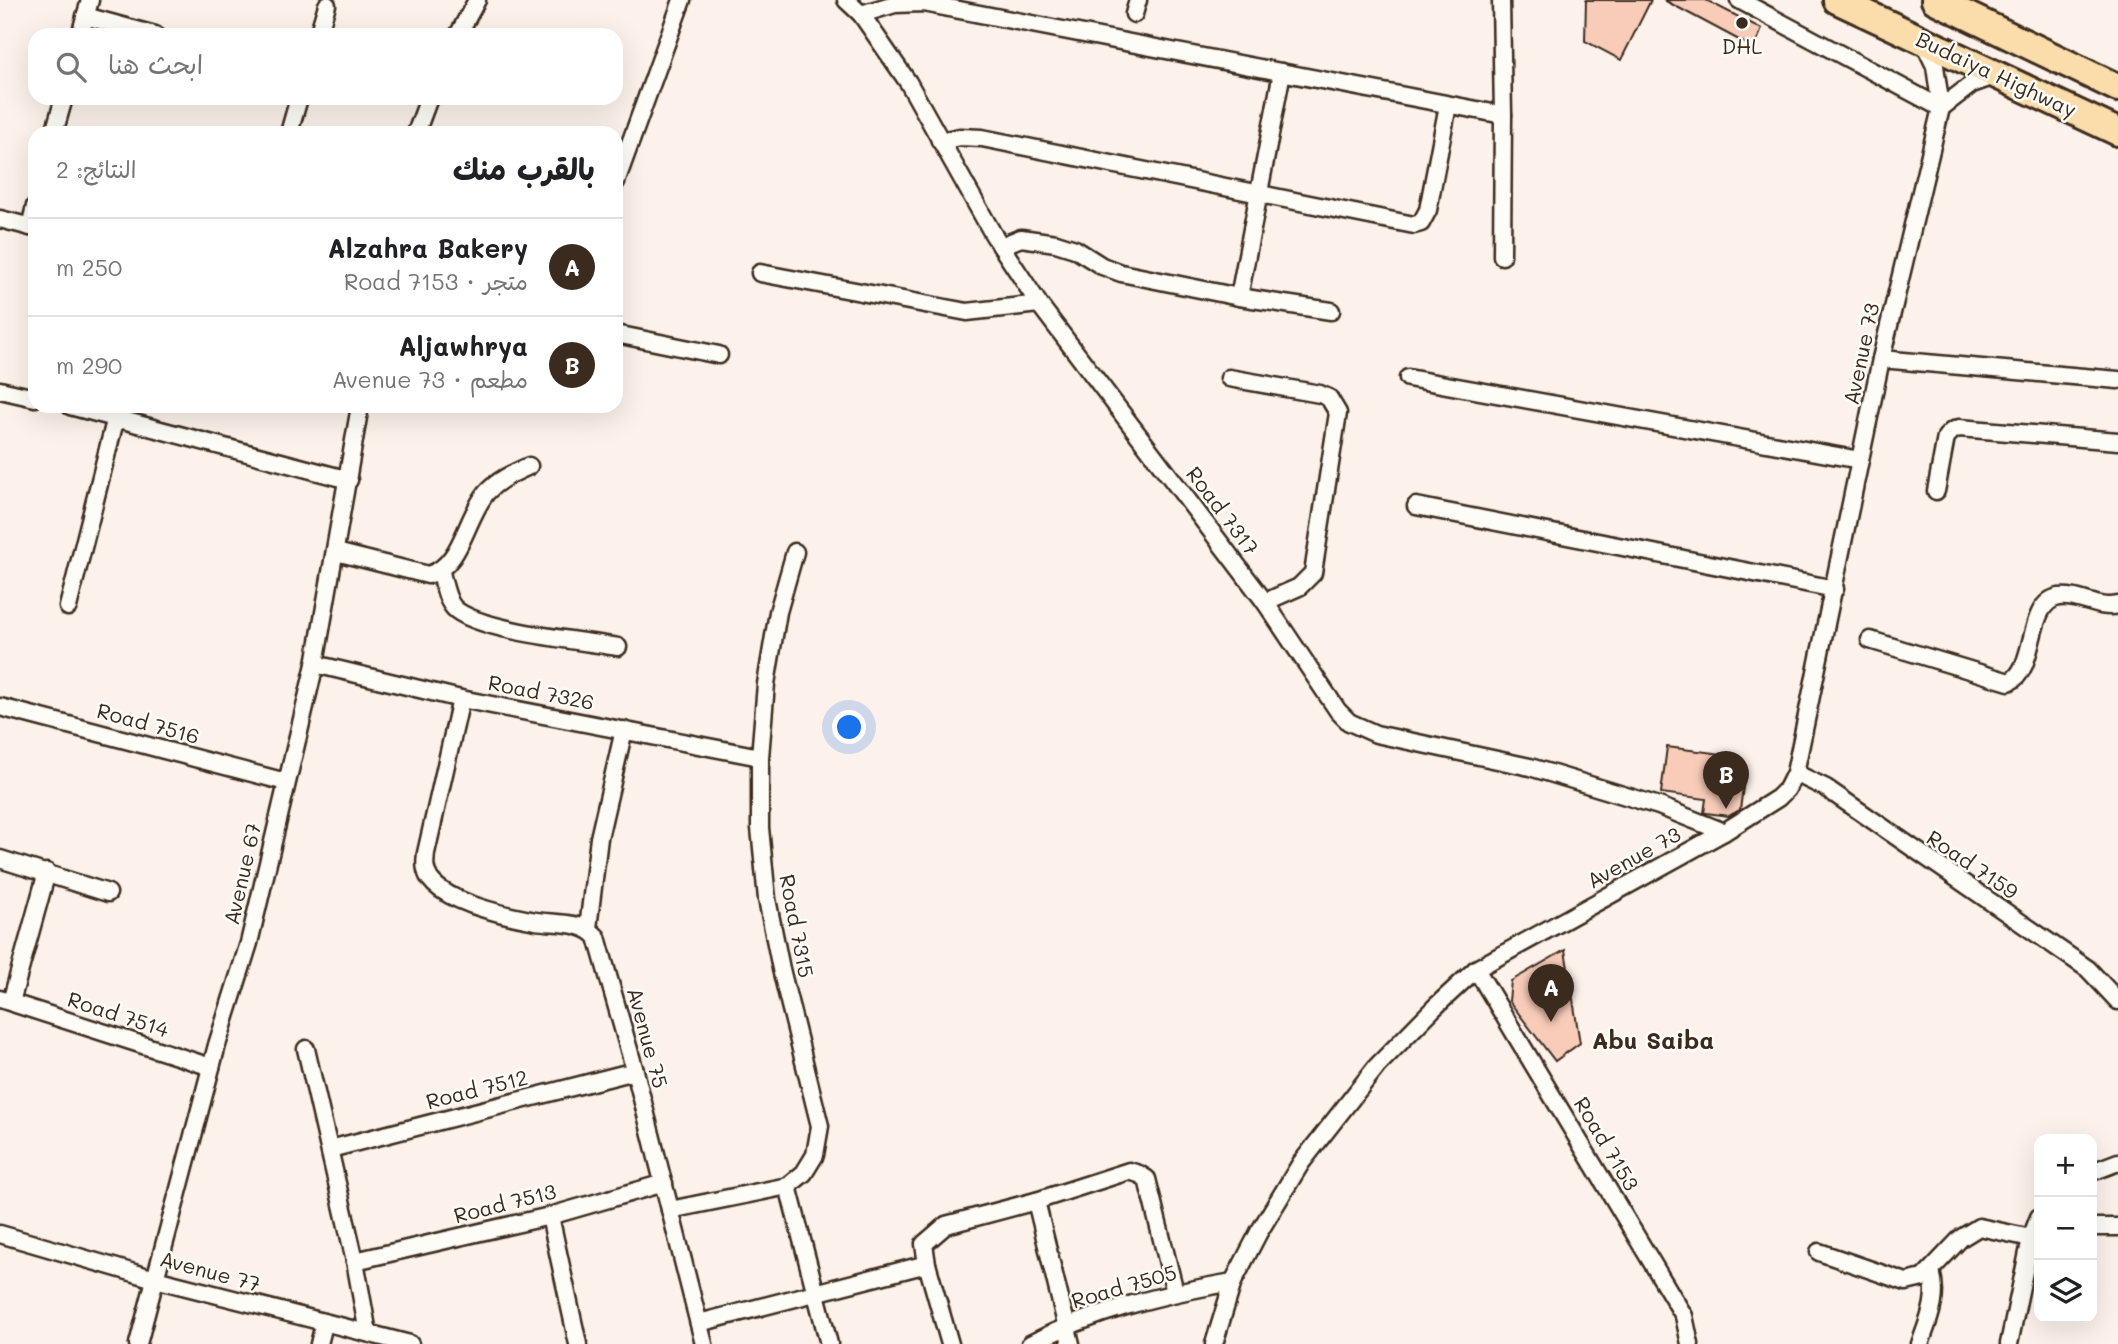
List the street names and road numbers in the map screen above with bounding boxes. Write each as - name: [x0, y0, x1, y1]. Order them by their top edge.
- street label: Budaiya Highway: [1912, 25, 2081, 123]
- street label: Avenue 73: [1837, 300, 1884, 407]
- street label: Road 7317: [1181, 460, 1265, 560]
- street label: Road 7326: [486, 668, 597, 715]
- street label: Road 7516: [94, 696, 203, 749]
- street label: Avenue 67: [217, 820, 266, 927]
- street label: Avenue 73: [1582, 820, 1685, 894]
- street label: Road 7159: [1922, 823, 2024, 904]
- street label: Road 7315: [774, 872, 821, 980]
- street label: Avenue 75: [622, 984, 675, 1091]
- street label: Road 7514: [65, 985, 173, 1043]
- street label: Road 7512: [423, 1063, 530, 1114]
- street label: Road 7153: [1569, 1091, 1646, 1195]
- street label: Road 7513: [451, 1177, 559, 1228]
- street label: Avenue 77: [157, 1244, 263, 1297]
- street label: Road 7505: [1068, 1258, 1179, 1313]

